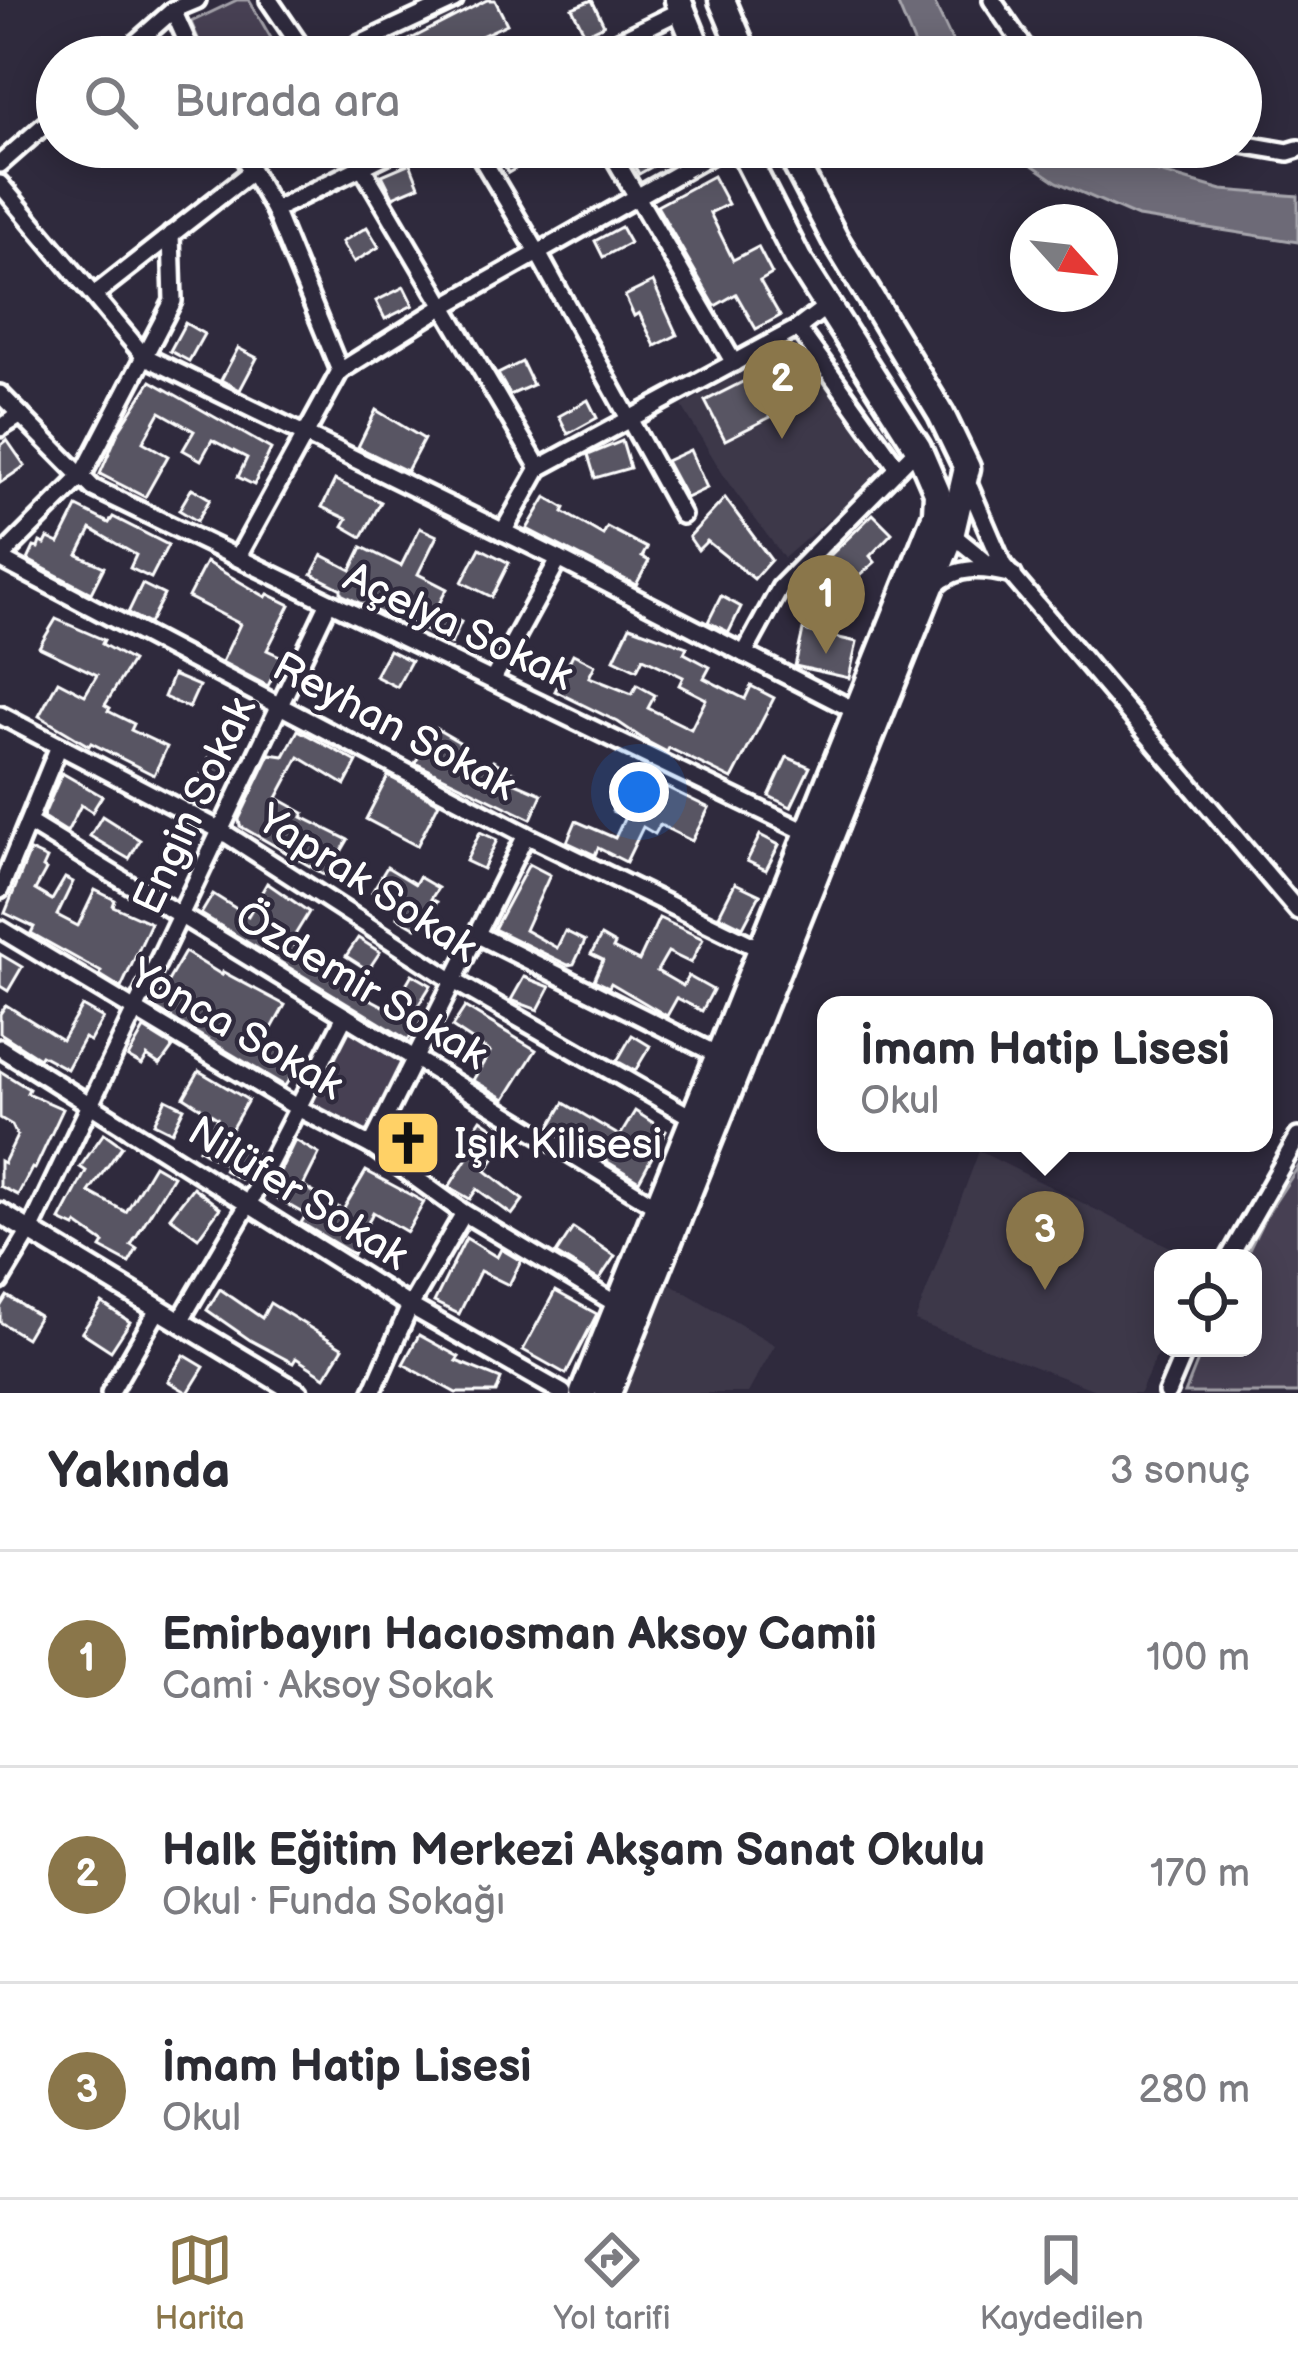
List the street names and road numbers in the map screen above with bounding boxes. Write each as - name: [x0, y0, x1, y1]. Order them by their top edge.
- street label: Açelya Sokak: [335, 552, 581, 703]
- street label: Reyhan Sokak: [264, 642, 524, 813]
- street label: Engin Sokak: [123, 689, 268, 923]
- street label: Yaprak Sokak: [246, 794, 486, 974]
- street label: Özdemir Sokak: [225, 890, 497, 1082]
- street label: Yonca Sokak: [119, 948, 352, 1112]
- street label: Nilüfer Sokak: [178, 1106, 418, 1282]

